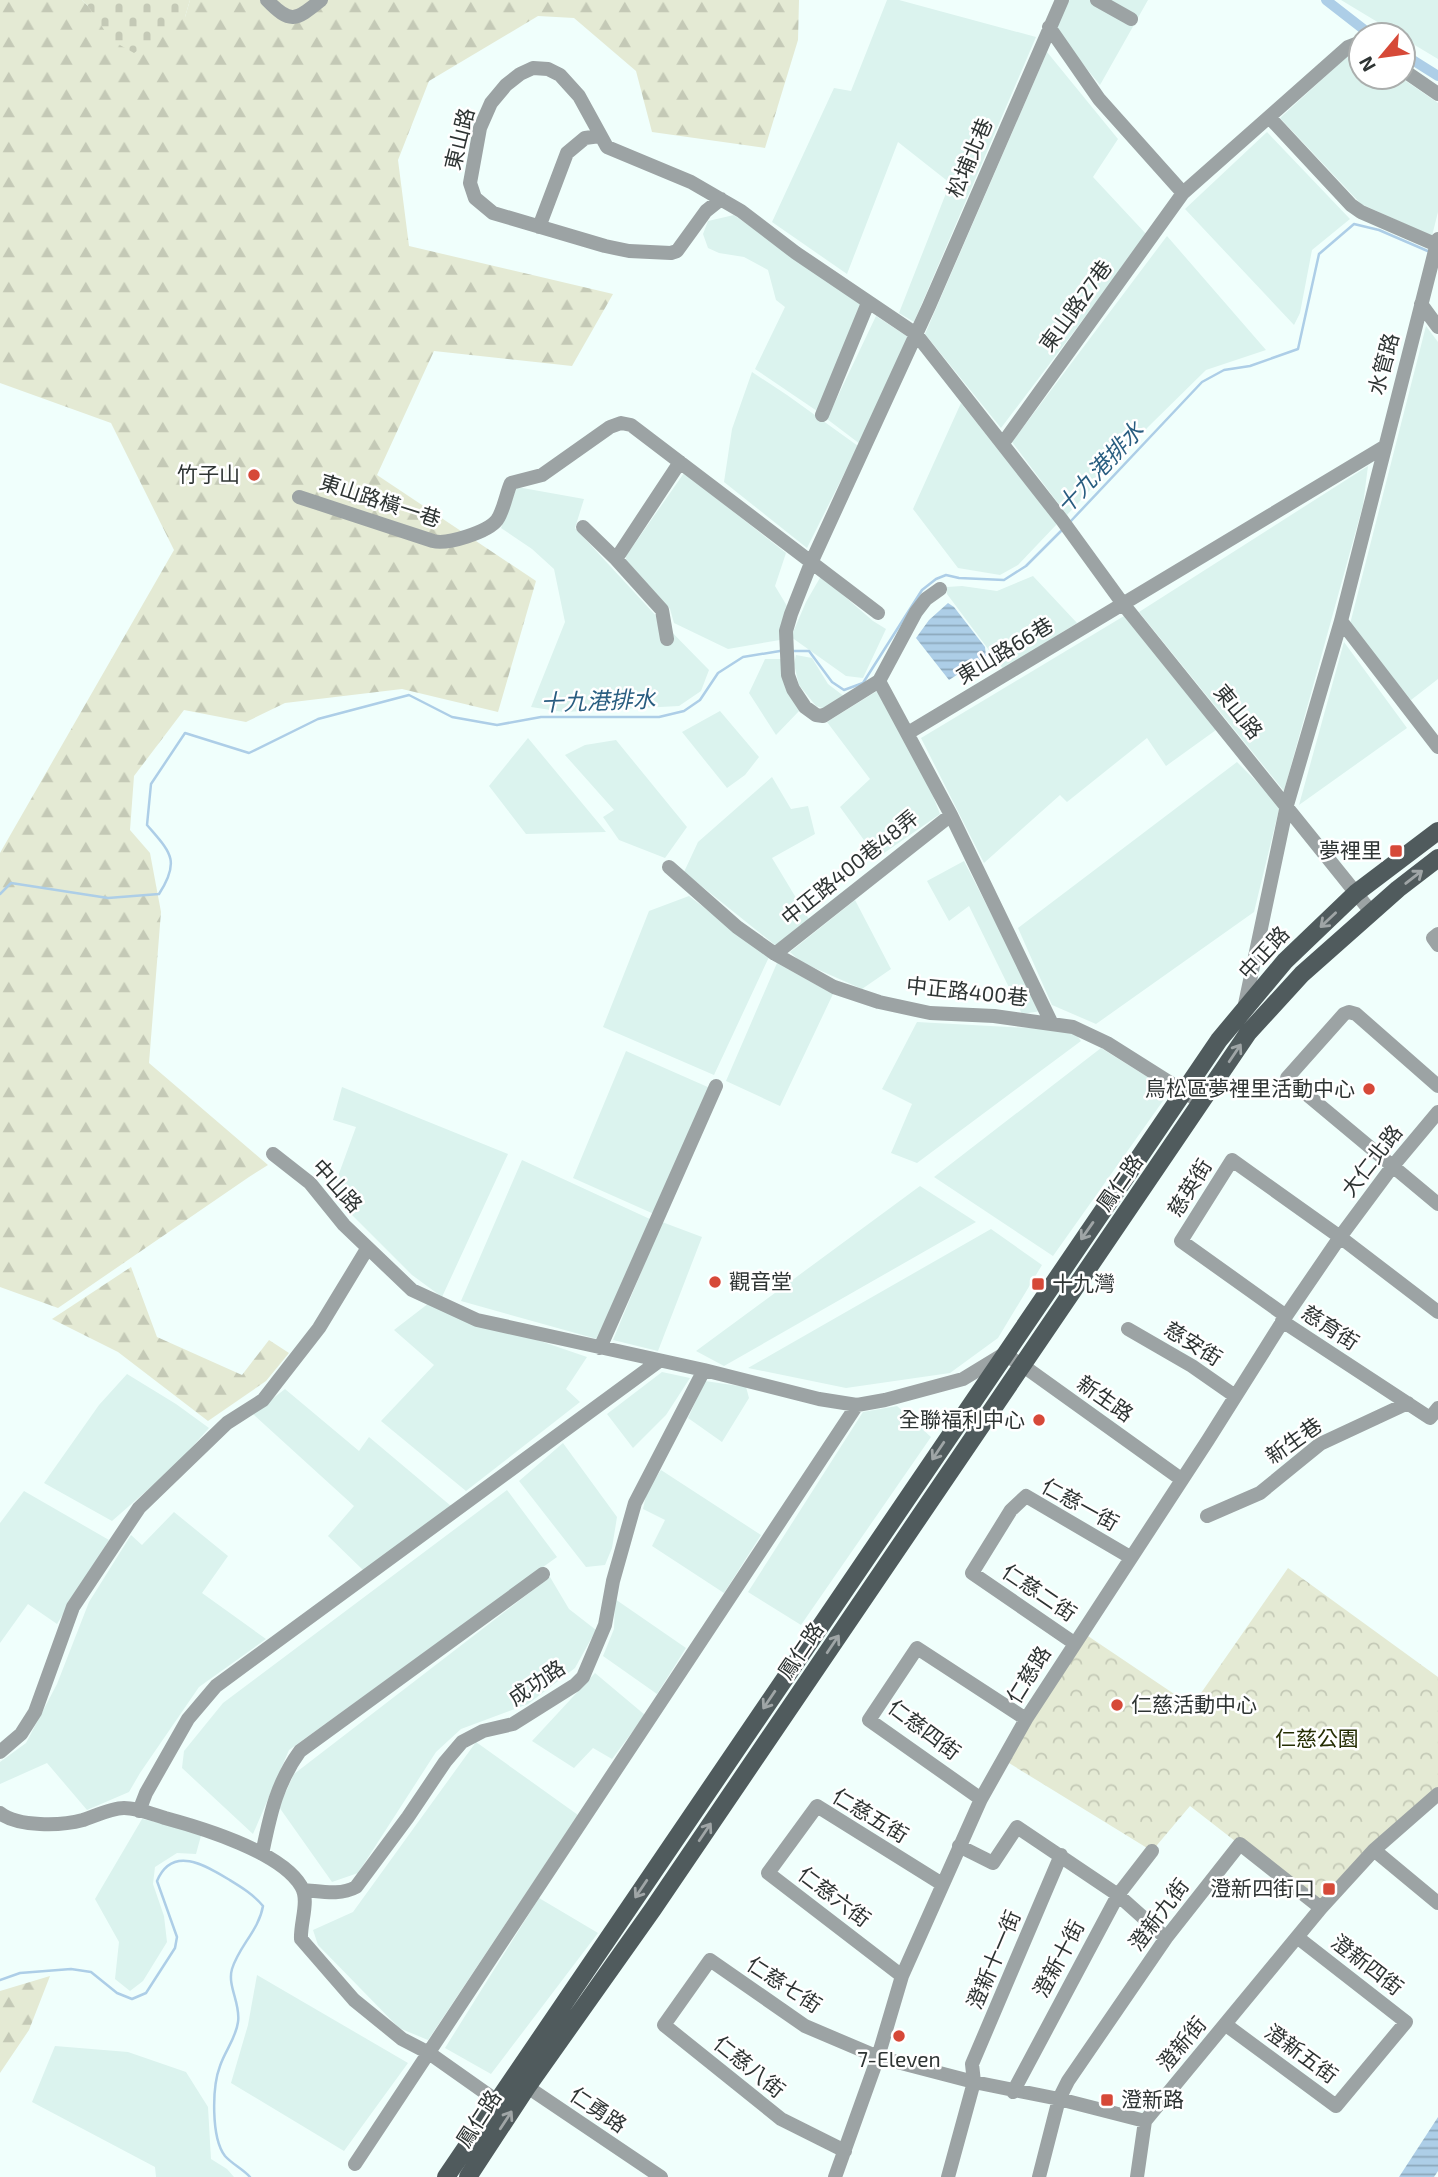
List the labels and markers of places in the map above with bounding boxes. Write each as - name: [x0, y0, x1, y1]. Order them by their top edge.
- place label: 竹子山: [177, 461, 240, 486]
- marker: 竹子山: [246, 467, 262, 483]
- place label: 夢裡里: [1319, 837, 1382, 862]
- marker: 夢裡里: [1388, 843, 1404, 859]
- place label: 鳥松區夢裡里活動中心: [1145, 1075, 1355, 1100]
- marker: 鳥松區夢裡里活動中心: [1361, 1081, 1377, 1097]
- place label: 觀音堂: [729, 1268, 792, 1293]
- place label: 十九灣: [1052, 1270, 1115, 1295]
- marker: 觀音堂: [707, 1274, 723, 1290]
- marker: 十九灣: [1030, 1276, 1046, 1292]
- place label: 全聯福利中心: [899, 1406, 1025, 1431]
- marker: 全聯福利中心: [1031, 1412, 1047, 1428]
- place label: 仁慈活動中心: [1131, 1691, 1257, 1716]
- marker: 仁慈活動中心: [1109, 1697, 1125, 1713]
- place label: 澄新四街口: [1210, 1875, 1315, 1900]
- marker: 澄新四街口: [1321, 1881, 1337, 1897]
- marker: 7-Eleven: [891, 2028, 907, 2044]
- place label: 7-Eleven: [857, 2046, 941, 2071]
- place label: 澄新路: [1121, 2086, 1184, 2111]
- marker: 澄新路: [1099, 2092, 1115, 2108]

